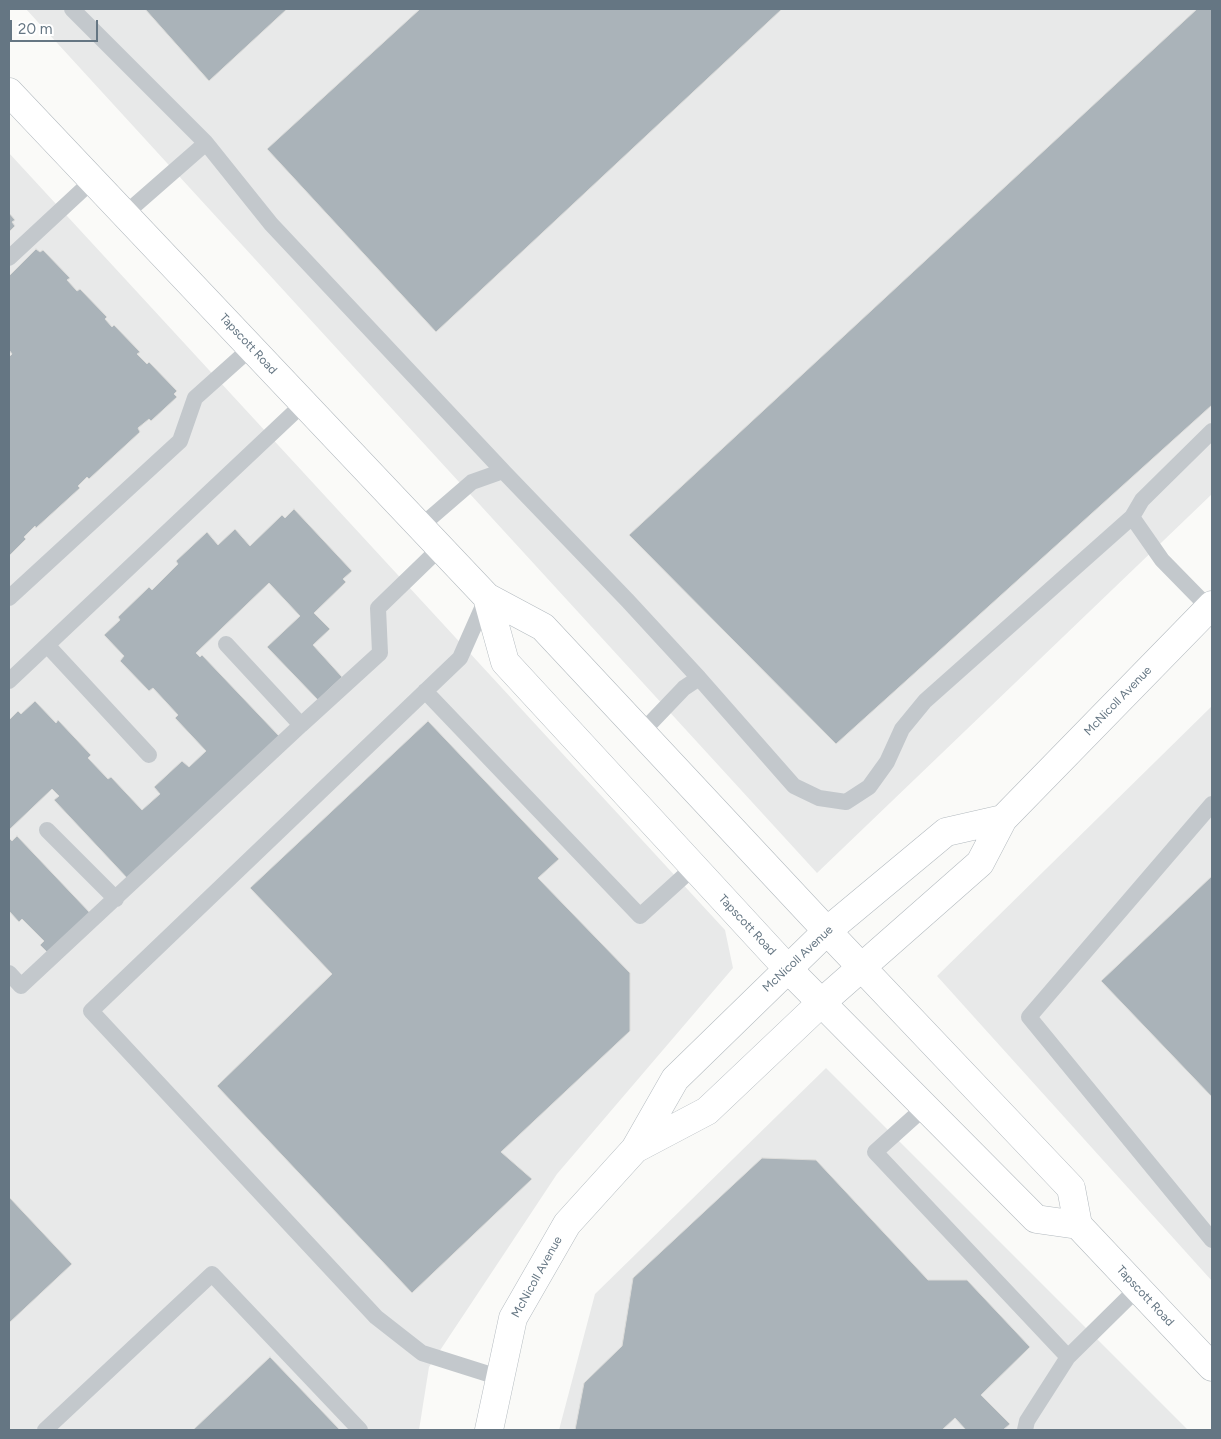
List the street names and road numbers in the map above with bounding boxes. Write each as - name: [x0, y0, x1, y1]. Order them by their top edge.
- street label: Tapscott Road: [216, 311, 280, 377]
- street label: McNicoll Avenue: [1081, 663, 1155, 739]
- street label: Tapscott Road: [715, 892, 779, 958]
- street label: McNicoll Avenue: [760, 923, 836, 995]
- street label: McNicoll Avenue: [509, 1234, 565, 1320]
- street label: Tapscott Road: [1113, 1263, 1177, 1329]

